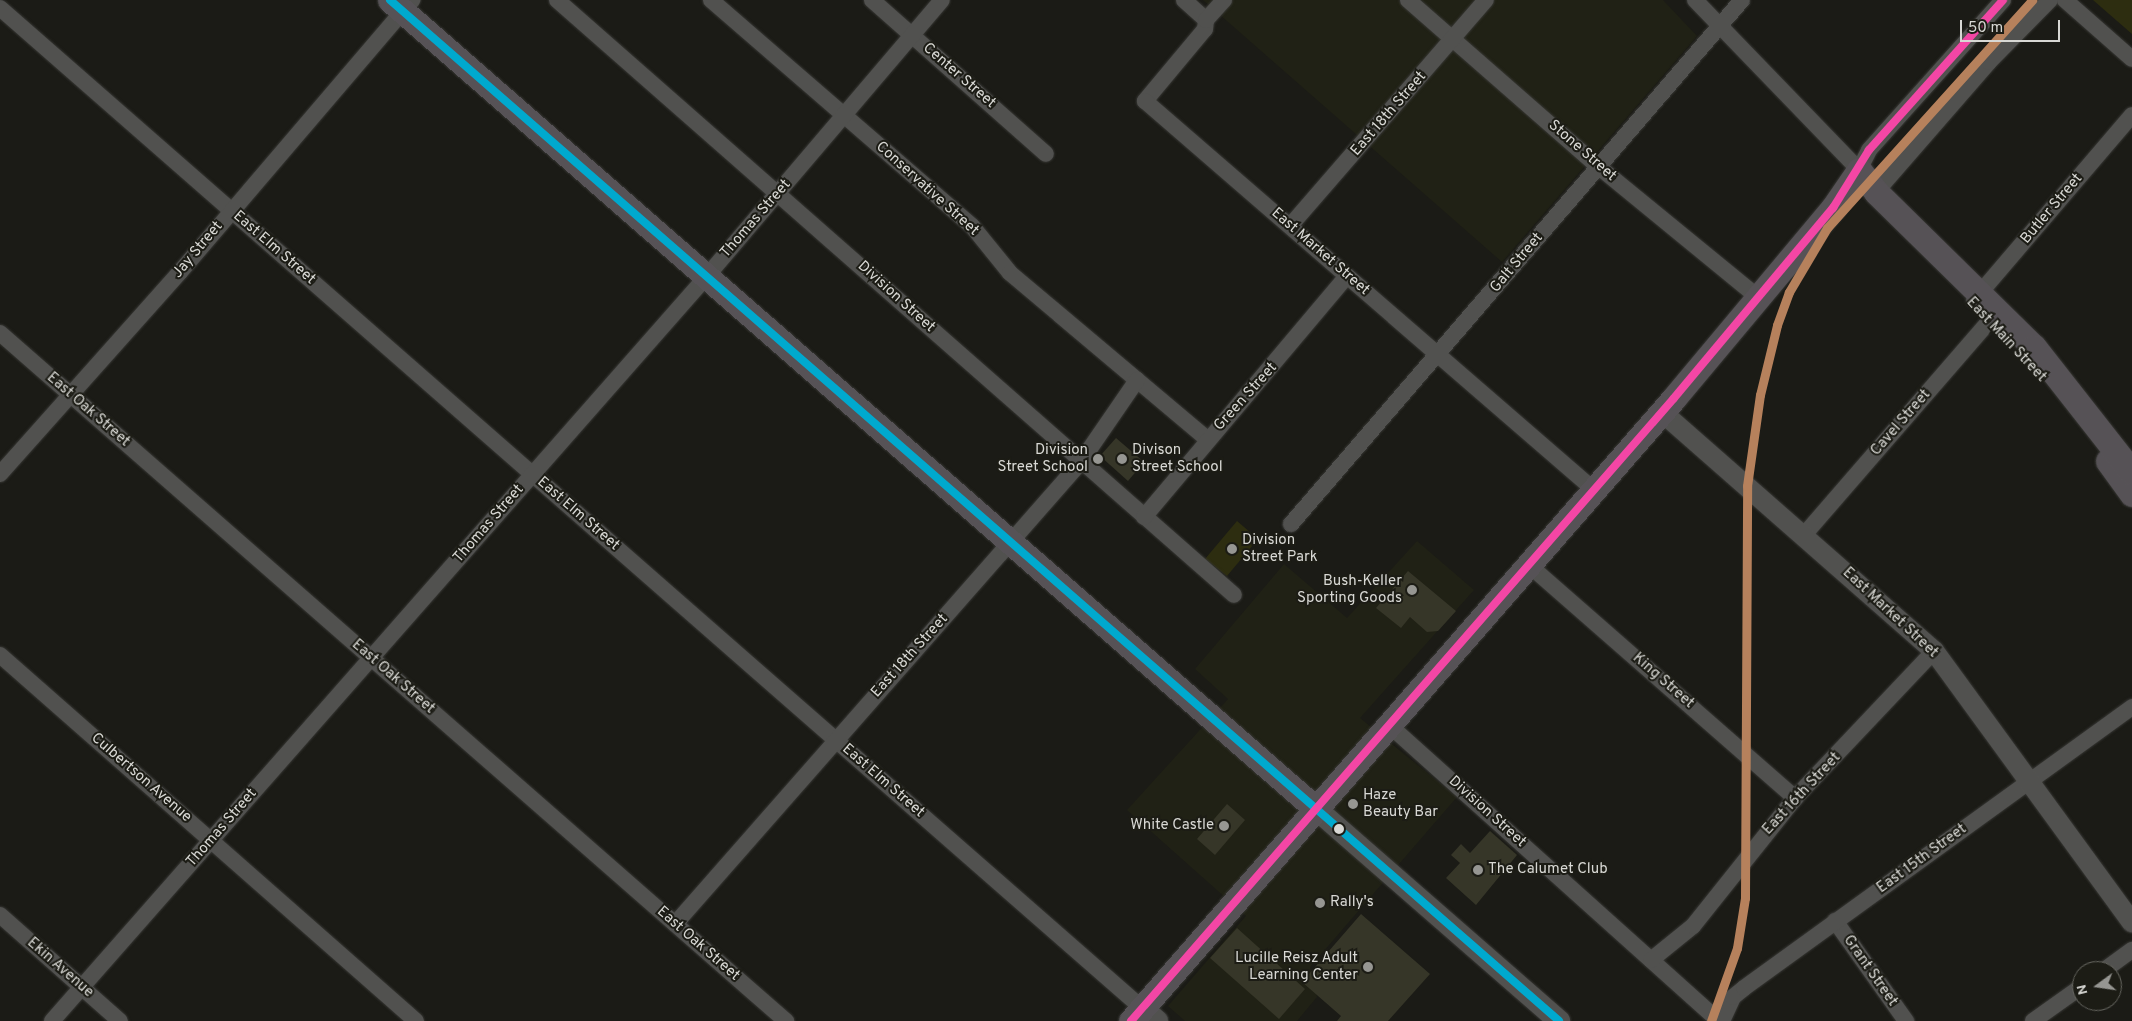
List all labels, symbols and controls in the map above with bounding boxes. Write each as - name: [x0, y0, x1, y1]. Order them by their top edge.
- scale bar: [1962, 10, 2062, 42]
- text: 50 m: [1968, 19, 2003, 38]
- street label: Center Street: [919, 39, 999, 113]
- street label: East 18th Street: [1347, 68, 1431, 160]
- street label: Stone Street: [1544, 117, 1620, 185]
- street label: Conservative Street: [872, 138, 982, 240]
- street label: Butler Street: [2017, 170, 2087, 248]
- street label: Thomas Street: [717, 176, 795, 262]
- street label: East Market Street: [1267, 204, 1373, 300]
- street label: East Elm Street: [229, 207, 319, 289]
- street label: Jay Street: [169, 218, 227, 282]
- street label: Galt Street: [1487, 229, 1547, 297]
- street label: Division Street: [854, 258, 938, 336]
- street label: East Main Street: [1962, 294, 2050, 386]
- street label: Green Street: [1211, 359, 1281, 435]
- street label: East Oak Street: [43, 369, 133, 451]
- street label: Cavel Street: [1867, 386, 1935, 460]
- place label: Division Street School: [997, 441, 1088, 476]
- place label: Divison Street School: [1132, 441, 1223, 476]
- marker: Division Street School: [1092, 453, 1104, 465]
- marker: Divison Street School: [1116, 453, 1128, 465]
- street label: East Elm Street: [533, 473, 623, 555]
- street label: Thomas Street: [450, 481, 528, 567]
- place label: Division Street Park: [1242, 531, 1318, 566]
- marker: Division Street Park: [1226, 543, 1238, 555]
- street label: East Market Street: [1838, 564, 1942, 662]
- place label: Bush-Keller Sporting Goods: [1297, 572, 1402, 607]
- marker: Bush-Keller Sporting Goods: [1406, 584, 1418, 596]
- street label: East 18th Street: [868, 611, 952, 701]
- street label: East Oak Street: [348, 636, 438, 718]
- street label: King Street: [1629, 649, 1697, 713]
- street label: Culbertson Avenue: [87, 729, 195, 827]
- street label: East Elm Street: [838, 740, 928, 822]
- street label: East 16th Street: [1759, 749, 1845, 839]
- street label: Division Street: [1445, 773, 1529, 851]
- street label: Thomas Street: [183, 785, 261, 871]
- place label: Haze Beauty Bar: [1363, 786, 1438, 821]
- marker: Haze Beauty Bar: [1347, 798, 1359, 810]
- place label: White Castle: [1130, 817, 1214, 835]
- marker: White Castle: [1218, 820, 1230, 832]
- street label: East 15th Street: [1874, 820, 1970, 898]
- unlabelled marker: [1334, 824, 1344, 834]
- place label: The Calumet Club: [1488, 861, 1608, 879]
- marker: The Calumet Club: [1472, 864, 1484, 876]
- place label: Rally's: [1330, 894, 1374, 912]
- marker: Rally's: [1314, 897, 1326, 909]
- street label: East Oak Street: [653, 903, 743, 985]
- street label: Grant Street: [1839, 932, 1901, 1010]
- street label: Ekin Avenue: [23, 934, 97, 1002]
- place label: Lucille Reisz Adult Learning Center: [1235, 949, 1358, 984]
- marker: Lucille Reisz Adult Learning Center: [1362, 961, 1374, 973]
- north arrow: [2072, 961, 2122, 1011]
- text: N: [2073, 983, 2092, 996]

